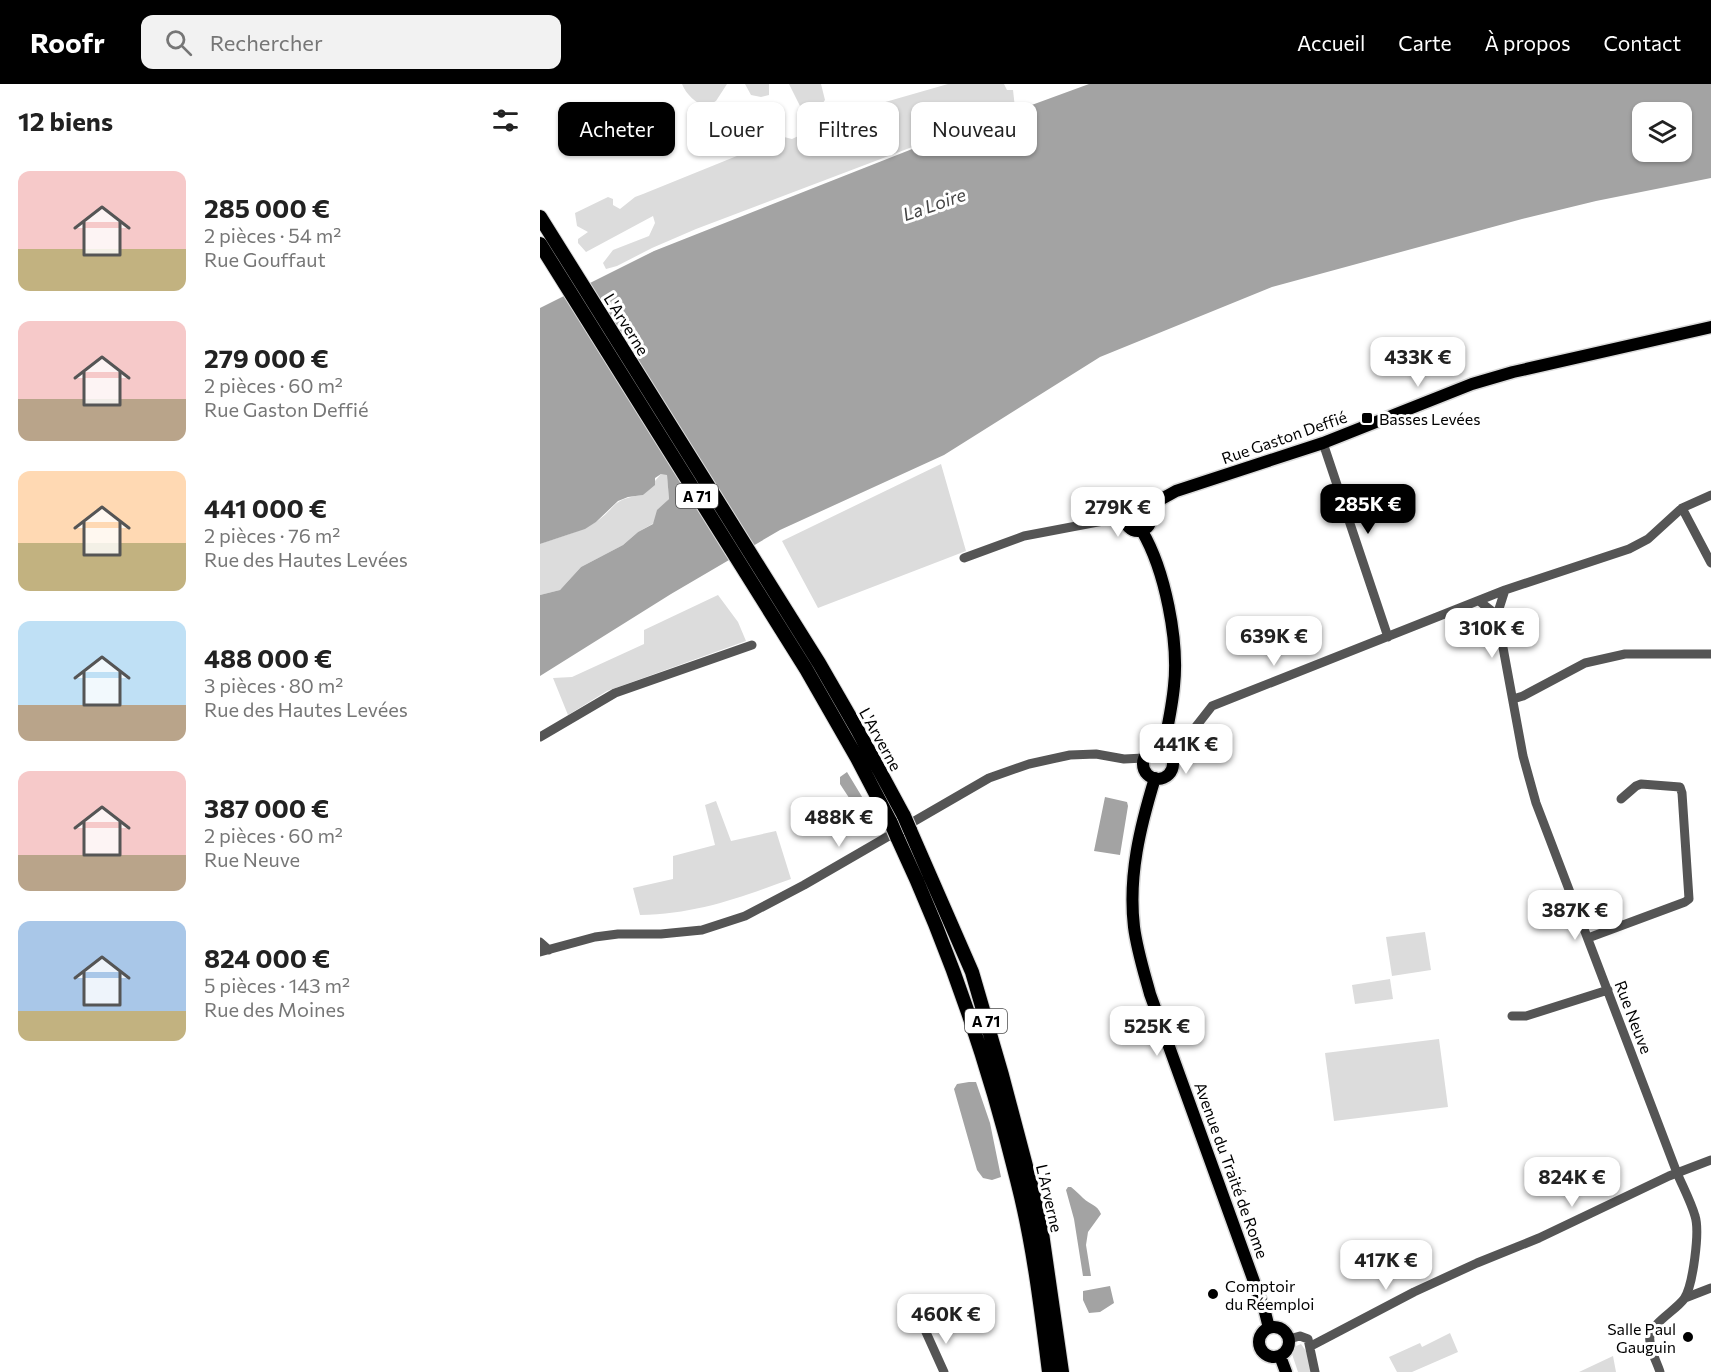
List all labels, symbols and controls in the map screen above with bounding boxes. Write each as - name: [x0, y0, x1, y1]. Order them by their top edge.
- search box: [141, 15, 561, 69]
- text: Roofr: [30, 25, 105, 59]
- icon: search: [162, 26, 195, 59]
- text: Rechercher: [210, 29, 323, 56]
- text: Accueil: [1297, 30, 1365, 55]
- text: Carte: [1398, 30, 1452, 55]
- text: À propos: [1485, 30, 1570, 55]
- text: Contact: [1603, 30, 1681, 55]
- chip: Acheter: [558, 102, 675, 156]
- chip: Louer: [687, 102, 785, 156]
- chip: Filtres: [797, 102, 899, 156]
- chip: Nouveau: [911, 102, 1037, 156]
- map controls: [1632, 102, 1692, 162]
- button: layers: [1632, 102, 1692, 162]
- icon: filters: [489, 104, 522, 137]
- text: 12 biens: [18, 105, 113, 136]
- water label: La Loire: [900, 183, 969, 225]
- text: 285 000 €: [204, 192, 330, 223]
- icon: home: [66, 195, 138, 267]
- text: 2 pièces · 54 m²: [204, 223, 341, 247]
- text: Rue Gouffaut: [204, 247, 326, 271]
- street label: L'Arverne: [601, 290, 653, 358]
- pin: 433K €: [1369, 337, 1467, 388]
- text: 279 000 €: [204, 342, 329, 373]
- text: 433K €: [1384, 344, 1452, 368]
- icon: home: [66, 345, 138, 417]
- text: 2 pièces · 60 m²: [204, 373, 343, 397]
- text: Rue Gaston Deffié: [204, 397, 368, 421]
- street label: Rue Gaston Deffié: [1219, 407, 1349, 467]
- place label: Basses Levées: [1379, 409, 1481, 428]
- marker: Basses Levées: [1360, 411, 1374, 425]
- road number: A 71: [676, 484, 718, 508]
- pin: 285K €: [1319, 484, 1417, 535]
- pin: 279K €: [1069, 487, 1167, 538]
- text: 285K €: [1334, 491, 1402, 515]
- text: 441 000 €: [204, 492, 327, 523]
- text: 279K €: [1085, 494, 1151, 518]
- icon: home: [66, 495, 138, 567]
- text: 2 pièces · 76 m²: [204, 523, 340, 547]
- text: Rue des Hautes Levées: [204, 547, 408, 571]
- pin: 310K €: [1443, 608, 1541, 659]
- text: 310K €: [1459, 615, 1525, 639]
- pin: 639K €: [1225, 616, 1323, 667]
- text: 639K €: [1240, 623, 1308, 647]
- text: 488 000 €: [204, 642, 332, 673]
- icon: home: [66, 645, 138, 717]
- text: 3 pièces · 80 m²: [204, 673, 343, 697]
- text: Rue des Hautes Levées: [204, 697, 408, 721]
- street label: L'Arverne: [856, 704, 906, 774]
- pin: 441K €: [1137, 724, 1235, 775]
- text: 441K €: [1154, 731, 1218, 755]
- text: 387 000 €: [204, 792, 329, 823]
- icon: home: [66, 795, 138, 867]
- pin: 488K €: [790, 797, 888, 848]
- text: 488K €: [805, 804, 873, 828]
- text: 2 pièces · 60 m²: [204, 823, 343, 847]
- text: Rue Neuve: [204, 847, 300, 871]
- pin: 387K €: [1526, 890, 1624, 941]
- text: 387K €: [1542, 897, 1608, 921]
- text: 824 000 €: [204, 942, 330, 973]
- icon: home: [66, 945, 138, 1017]
- text: 5 pièces · 143 m²: [204, 973, 350, 997]
- street label: Rue Neuve: [1611, 978, 1657, 1056]
- text: Rue des Moines: [204, 997, 345, 1021]
- pin: 525K €: [1108, 1006, 1206, 1057]
- road number: A 71: [965, 1009, 1007, 1033]
- text: 525K €: [1124, 1013, 1190, 1037]
- street label: Avenue du Traité de Rome: [1191, 1079, 1273, 1261]
- pin: 824K €: [1523, 1157, 1621, 1208]
- street label: L'Arverne: [1033, 1162, 1067, 1234]
- text: 824K €: [1538, 1164, 1606, 1188]
- pin: 417K €: [1337, 1240, 1435, 1291]
- text: 417K €: [1354, 1247, 1418, 1271]
- place label: Comptoir du Réemploi: [1225, 1276, 1314, 1313]
- marker: Comptoir du Réemploi: [1206, 1287, 1220, 1301]
- pin: 460K €: [897, 1294, 995, 1345]
- text: 460K €: [911, 1301, 981, 1325]
- place label: Salle Paul Gauguin: [1607, 1319, 1676, 1356]
- marker: Salle Paul Gauguin: [1681, 1330, 1695, 1344]

